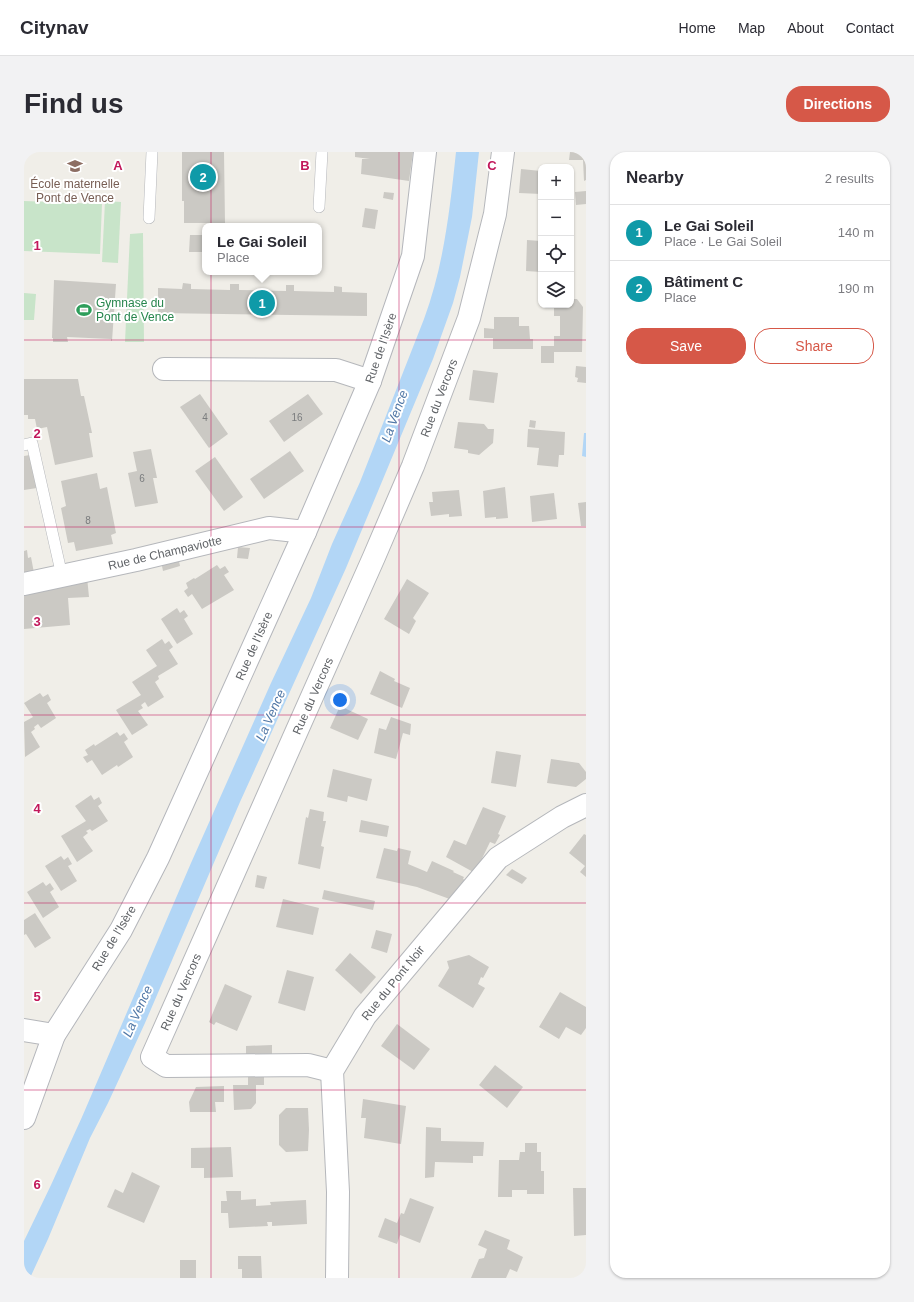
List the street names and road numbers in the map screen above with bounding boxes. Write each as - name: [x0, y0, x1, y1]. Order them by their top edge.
- street label: Rue de l'Isère: [362, 311, 400, 385]
- street label: Rue du Vercors: [418, 357, 460, 439]
- street label: Rue de Champaviotte: [107, 533, 223, 573]
- street label: Rue de l'Isère: [233, 609, 276, 682]
- street label: Rue du Vercors: [290, 655, 336, 737]
- street label: Rue de l'Isère: [89, 903, 139, 973]
- street label: Rue du Pont Noir: [359, 943, 427, 1023]
- street label: Rue du Vercors: [158, 951, 204, 1033]

